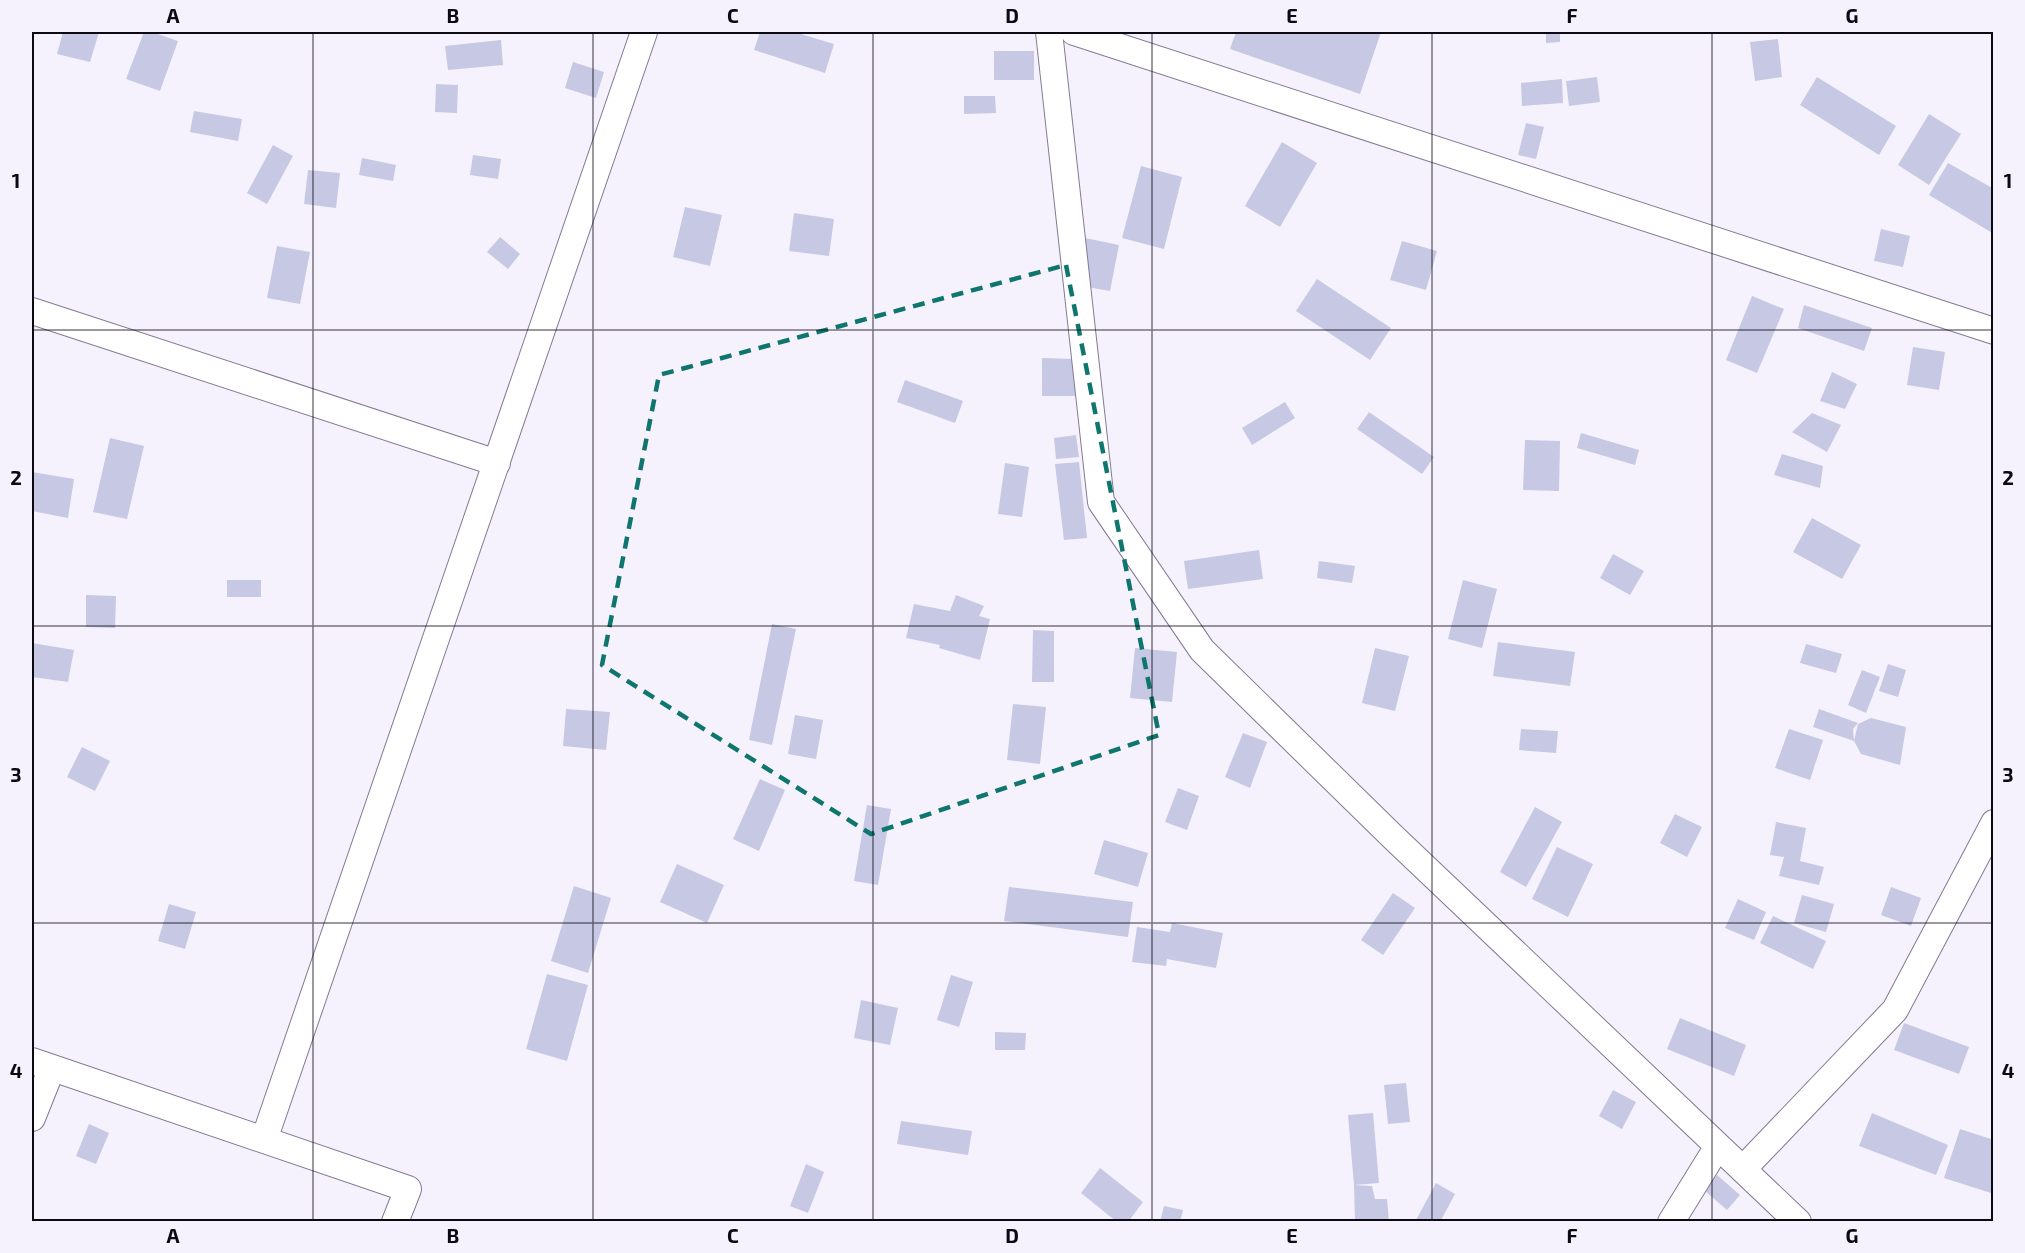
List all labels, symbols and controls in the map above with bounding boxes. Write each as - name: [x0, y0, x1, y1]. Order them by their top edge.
- text: A: [166, 3, 180, 27]
- text: B: [447, 3, 459, 27]
- text: C: [727, 3, 739, 27]
- text: D: [1005, 3, 1019, 27]
- text: E: [1286, 3, 1298, 27]
- text: F: [1566, 3, 1578, 27]
- text: G: [1846, 3, 1858, 27]
- text: 1: [12, 168, 20, 192]
- text: 1: [2004, 168, 2012, 192]
- text: 2: [10, 465, 22, 489]
- text: 2: [2002, 465, 2014, 489]
- text: 3: [10, 762, 22, 786]
- text: 3: [2002, 762, 2014, 786]
- text: 4: [10, 1058, 23, 1082]
- text: 4: [2002, 1058, 2015, 1082]
- text: A: [166, 1223, 180, 1247]
- text: B: [447, 1223, 459, 1247]
- text: C: [727, 1223, 739, 1247]
- text: D: [1005, 1223, 1019, 1247]
- text: E: [1286, 1223, 1298, 1247]
- text: F: [1566, 1223, 1578, 1247]
- text: G: [1846, 1223, 1858, 1247]

